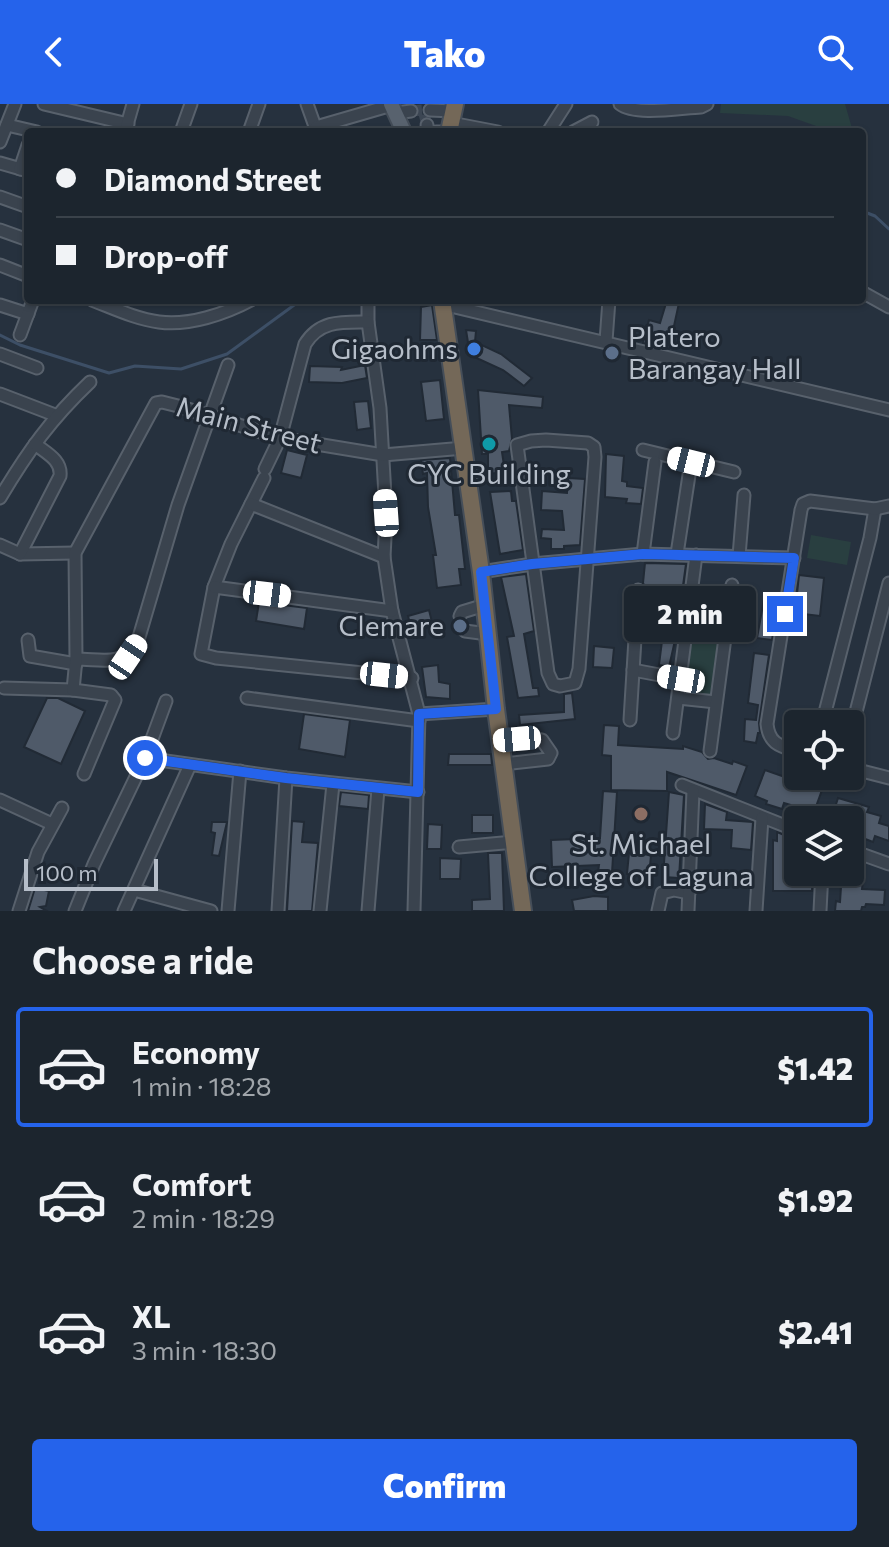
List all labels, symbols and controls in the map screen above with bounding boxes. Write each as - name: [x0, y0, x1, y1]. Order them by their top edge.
- icon: back: [32, 30, 76, 74]
- text: Tako: [404, 30, 485, 74]
- icon: search: [813, 30, 857, 74]
- text: Diamond Street: [104, 160, 321, 197]
- text: Drop-off: [104, 237, 228, 274]
- place label: Platero Barangay Hall: [628, 319, 801, 385]
- place label: Gigaohms: [331, 331, 458, 365]
- marker: Gigaohms: [465, 340, 483, 358]
- marker: Platero Barangay Hall: [603, 344, 621, 362]
- street label: Main Street: [173, 388, 326, 460]
- marker: CYC Building: [480, 435, 498, 453]
- car: [665, 445, 717, 479]
- place label: CYC Building: [407, 456, 571, 490]
- car: [372, 488, 400, 538]
- car: [242, 579, 292, 609]
- callout: 2 min: [625, 586, 757, 642]
- route end: [767, 596, 803, 632]
- text: 2 min: [657, 598, 723, 629]
- place label: Clemare: [338, 608, 444, 642]
- marker: Clemare: [451, 617, 469, 635]
- car: [105, 630, 151, 684]
- car: [359, 661, 409, 689]
- car: [655, 663, 707, 695]
- map controls: [784, 710, 864, 886]
- button: locate: [784, 710, 864, 790]
- car: [492, 725, 542, 753]
- route start: [127, 740, 163, 776]
- marker: St. Michael College of Laguna: [632, 805, 650, 823]
- button: layers: [784, 806, 864, 886]
- place label: St. Michael College of Laguna: [528, 826, 754, 892]
- scale bar: [24, 855, 158, 891]
- text: 100 m: [36, 859, 98, 886]
- text: Choose a ride: [32, 937, 253, 981]
- icon: car: [36, 1031, 108, 1103]
- text: Economy: [132, 1033, 260, 1070]
- text: $1.42: [777, 1049, 853, 1086]
- text: 1 min · 18:28: [132, 1070, 272, 1101]
- icon: car: [36, 1163, 108, 1235]
- text: Comfort: [132, 1165, 251, 1202]
- text: $1.92: [778, 1181, 853, 1218]
- text: 2 min · 18:29: [132, 1202, 275, 1233]
- icon: car: [36, 1295, 108, 1367]
- text: XL: [132, 1297, 171, 1334]
- text: $2.41: [778, 1313, 853, 1350]
- text: 3 min · 18:30: [132, 1334, 277, 1365]
- button: Confirm: [32, 1439, 857, 1531]

